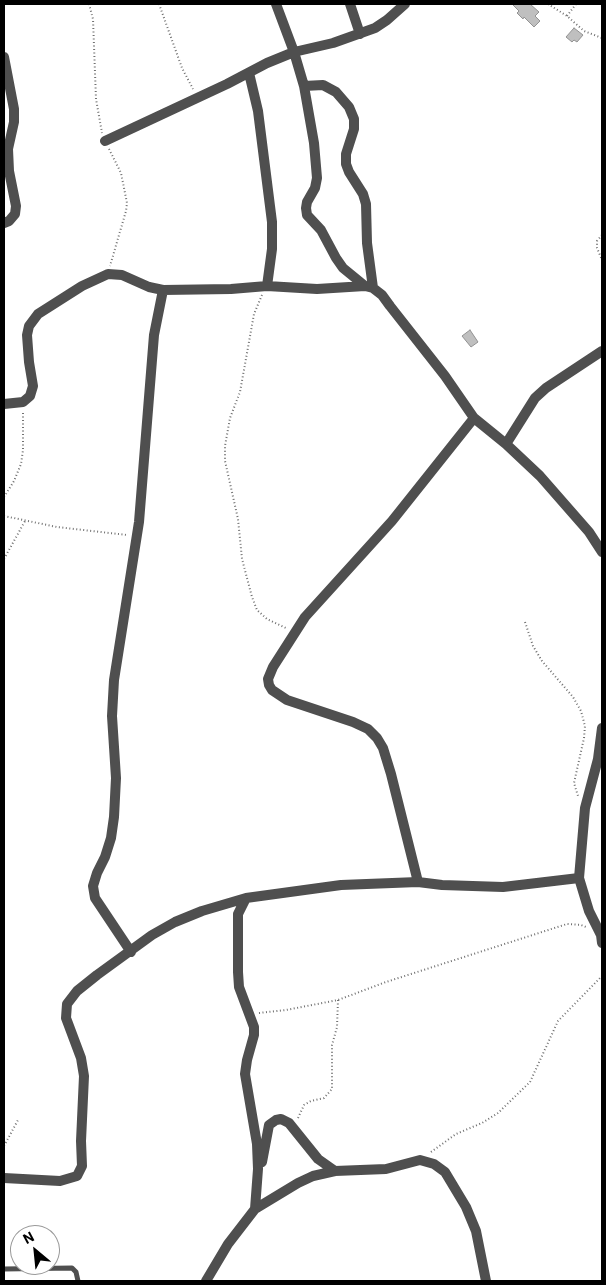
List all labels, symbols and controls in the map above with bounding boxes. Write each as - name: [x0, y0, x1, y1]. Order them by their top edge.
- north arrow: [10, 1225, 60, 1275]
- text: N: [20, 1228, 37, 1247]

